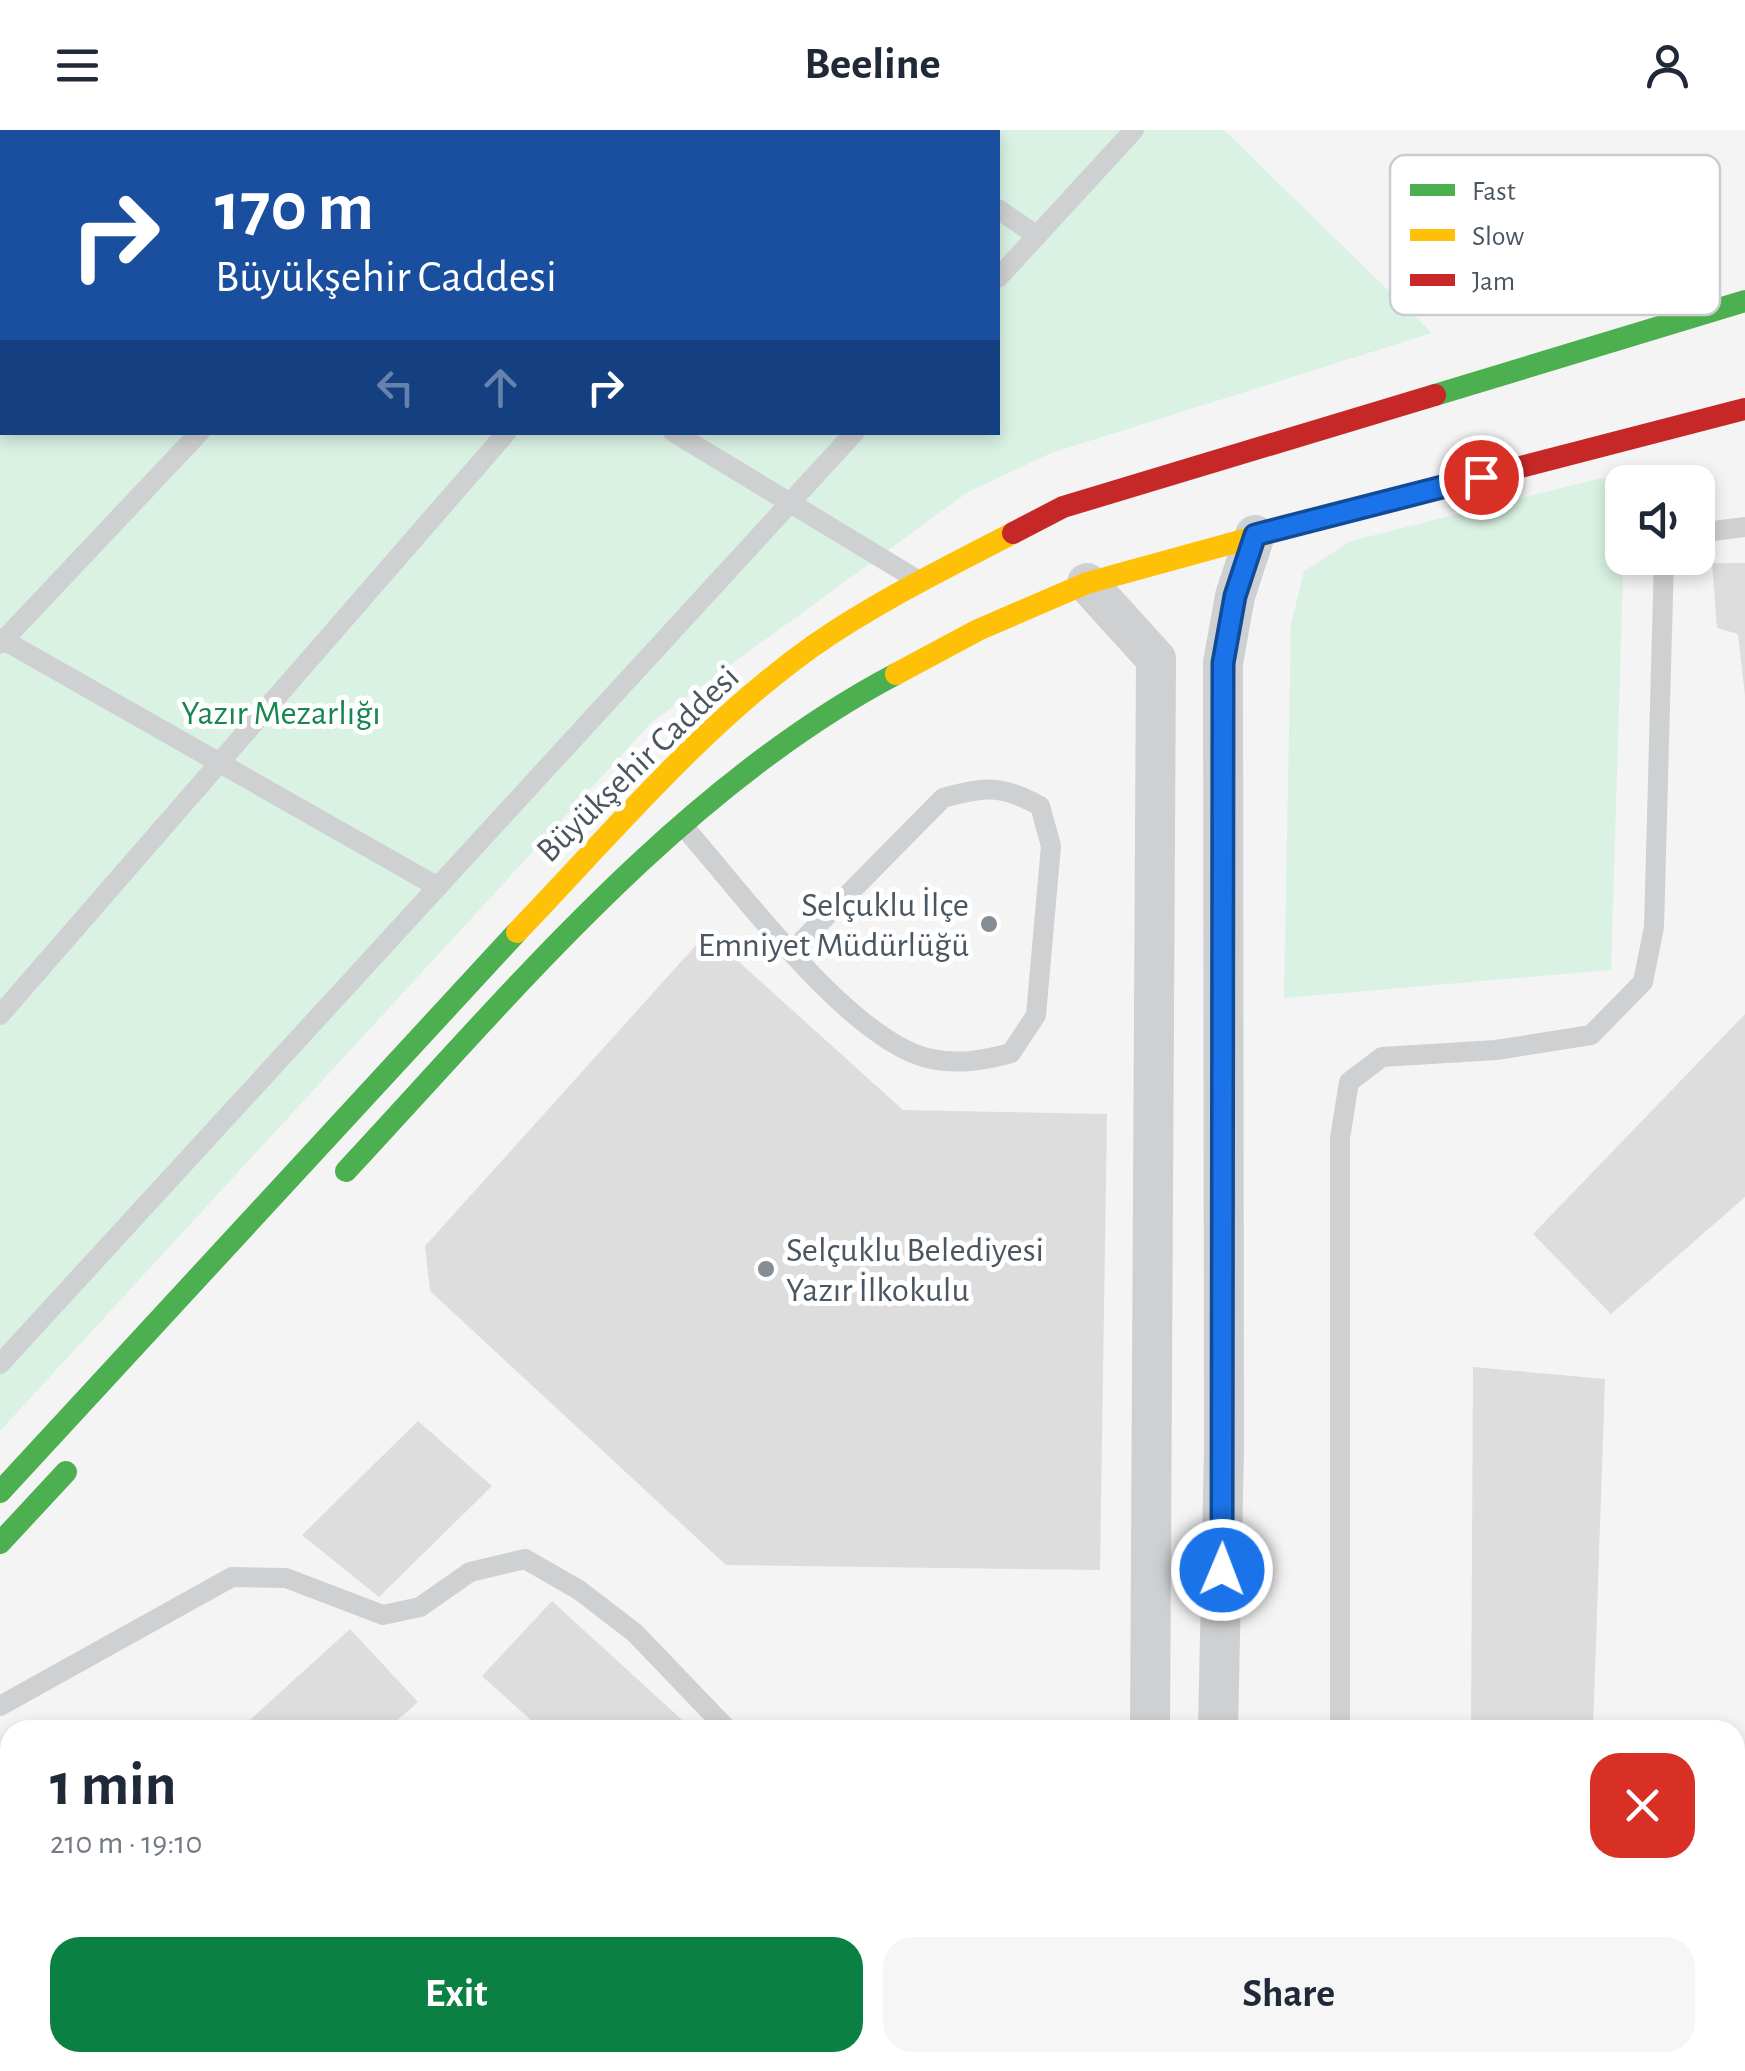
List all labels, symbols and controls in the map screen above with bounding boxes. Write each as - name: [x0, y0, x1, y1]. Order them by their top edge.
- icon: menu: [50, 38, 105, 93]
- icon: person: [1640, 38, 1695, 93]
- text: Beeline: [804, 42, 941, 87]
- legend: [1390, 155, 1720, 315]
- icon: right: [50, 170, 180, 300]
- text: 170 m: [215, 173, 374, 243]
- text: Fast: [1472, 178, 1516, 206]
- text: Slow: [1472, 223, 1524, 251]
- text: Büyükşehir Caddesi: [215, 255, 557, 300]
- text: Jam: [1472, 268, 1515, 296]
- icon: left: [368, 360, 423, 415]
- icon: ahead: [473, 360, 528, 415]
- icon: right: [578, 360, 633, 415]
- pin: [1439, 435, 1524, 520]
- icon: arrive: [1454, 450, 1509, 505]
- map controls: [1605, 465, 1715, 575]
- button: sound: [1605, 465, 1715, 575]
- street label: Büyükşehir Caddesi: [530, 659, 746, 869]
- park label: Yazır Mezarlığı: [181, 696, 381, 731]
- place label: Selçuklu İlçe Emniyet Müdürlüğü: [698, 887, 969, 963]
- marker: Selçuklu İlçe Emniyet Müdürlüğü: [978, 913, 1000, 935]
- place label: Selçuklu Belediyesi Yazır İlkokulu: [786, 1233, 1044, 1308]
- marker: Selçuklu Belediyesi Yazır İlkokulu: [755, 1258, 777, 1280]
- position arrow: [1170, 1518, 1274, 1622]
- button: close: [1590, 1753, 1695, 1858]
- text: 1 min: [50, 1756, 176, 1816]
- text: 210 m · 19:10: [50, 1827, 203, 1859]
- button: Exit: [50, 1937, 863, 2052]
- button: Share: [883, 1937, 1695, 2052]

